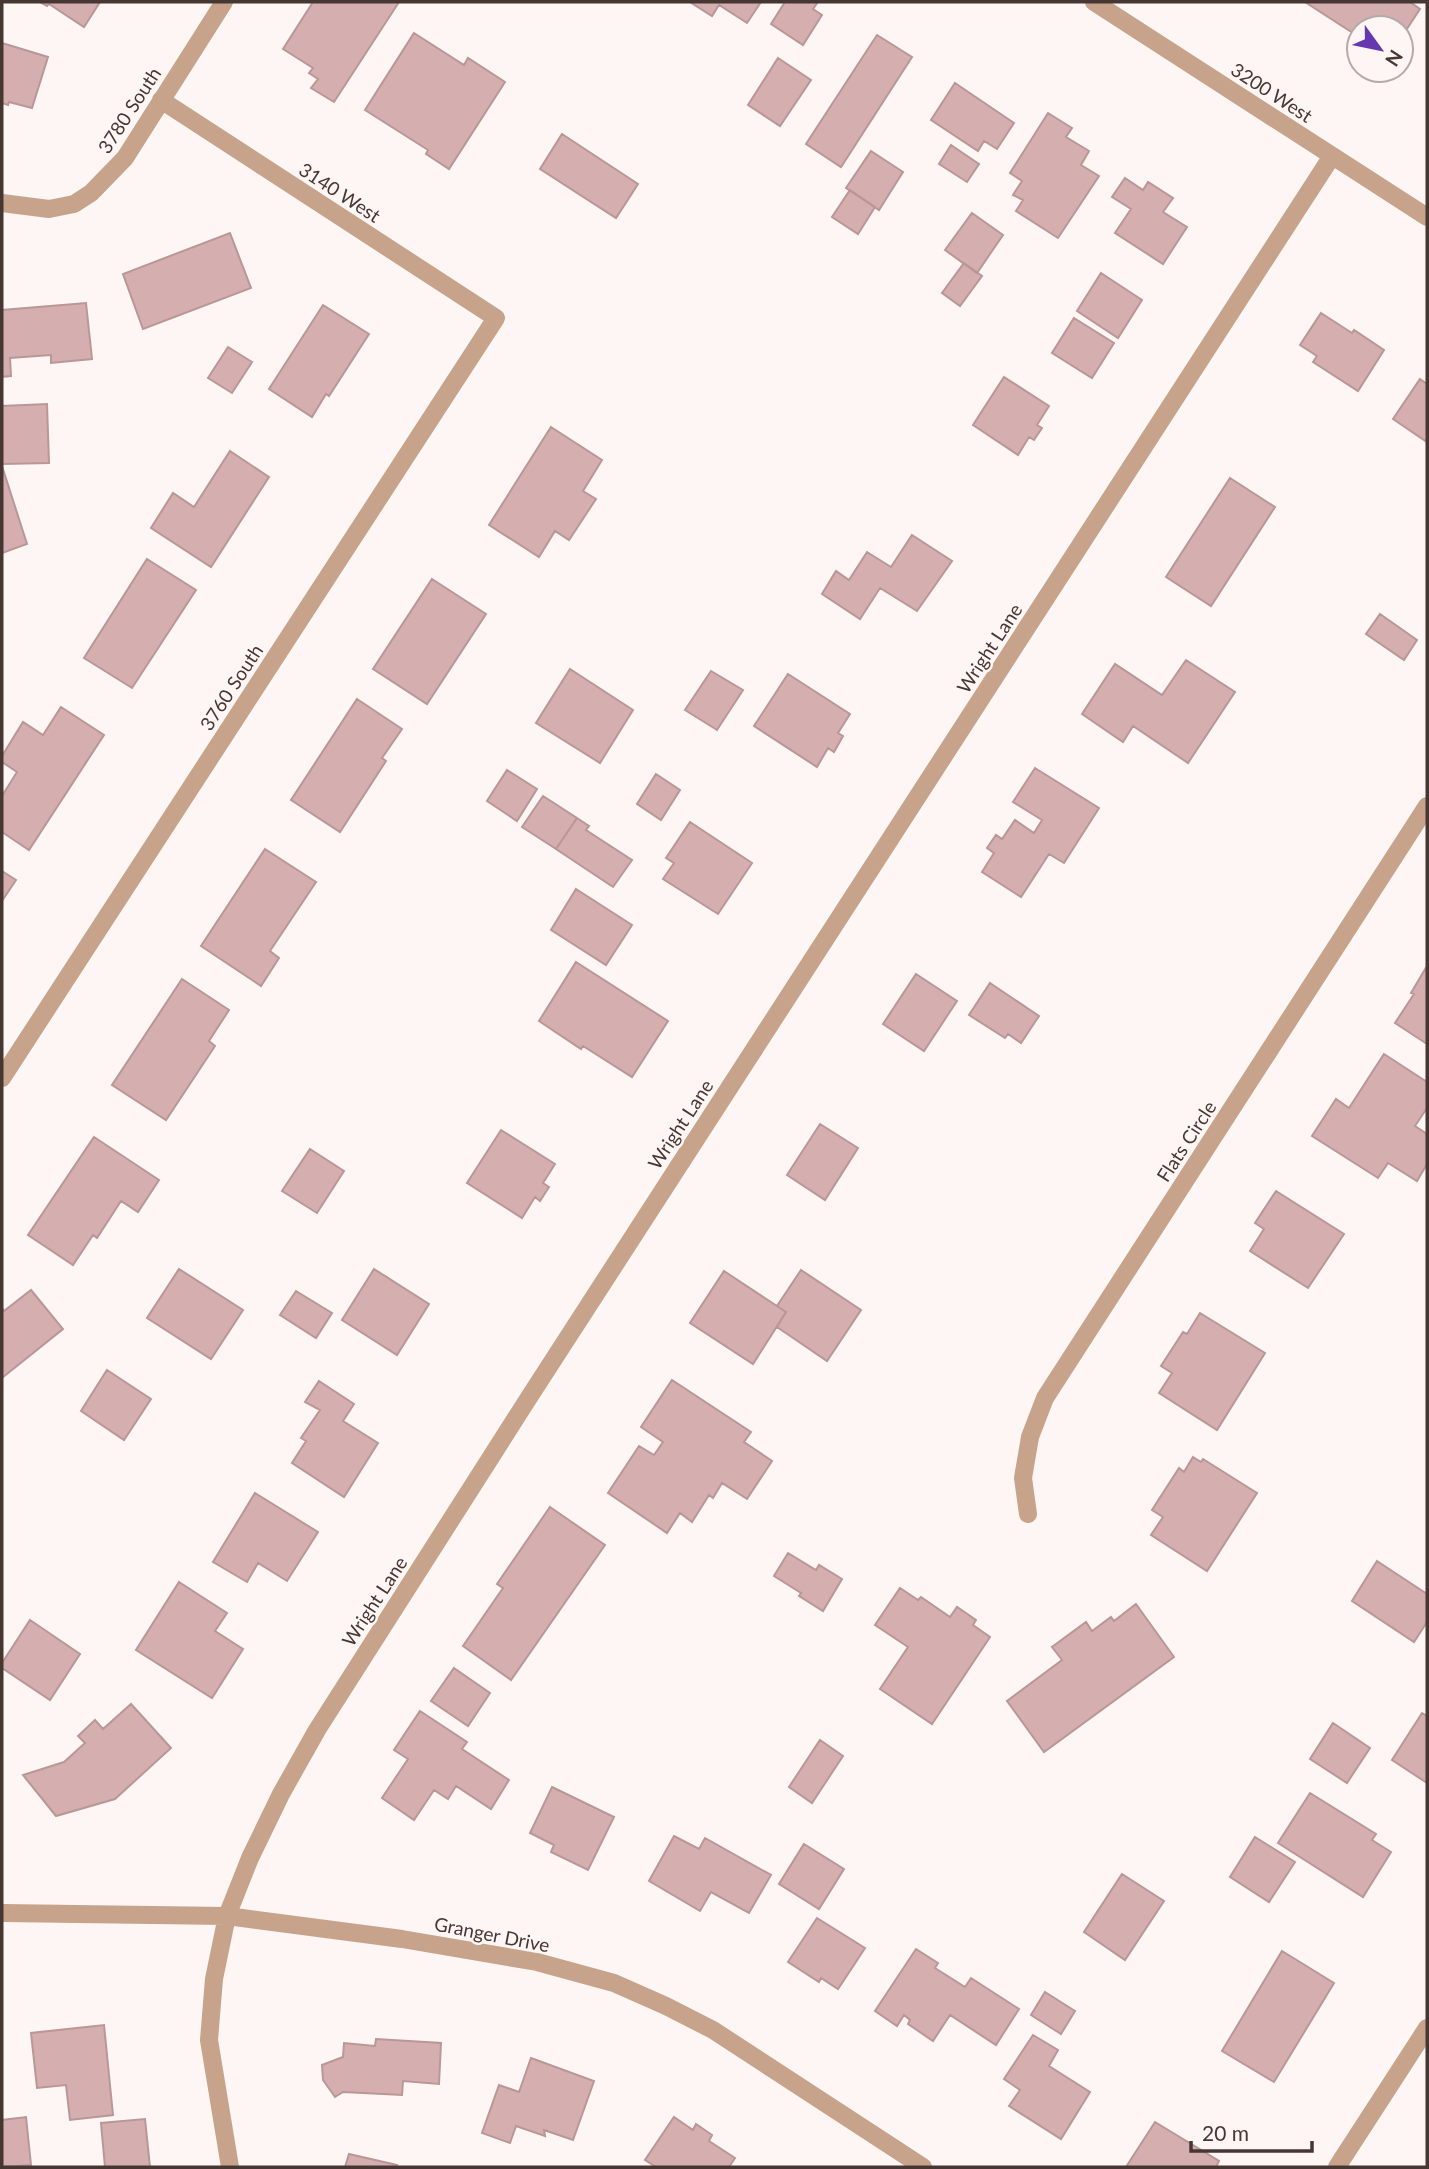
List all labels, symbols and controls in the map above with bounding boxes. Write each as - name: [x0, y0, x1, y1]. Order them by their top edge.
- north arrow: [1345, 14, 1415, 84]
- text: N: [1381, 46, 1408, 71]
- street label: 3200 West: [1227, 57, 1317, 127]
- street label: 3780 South: [93, 63, 165, 157]
- street label: 3140 West: [295, 157, 385, 227]
- street label: Wright Lane: [952, 599, 1026, 697]
- street label: 3760 South: [195, 640, 267, 734]
- street label: Wright Lane: [643, 1075, 717, 1173]
- street label: Flats Circle: [1151, 1096, 1221, 1186]
- street label: Wright Lane: [337, 1552, 411, 1650]
- street label: Granger Drive: [432, 1912, 552, 1956]
- scale bar: [1191, 2110, 1312, 2154]
- text: 20 m: [1202, 2120, 1249, 2145]

